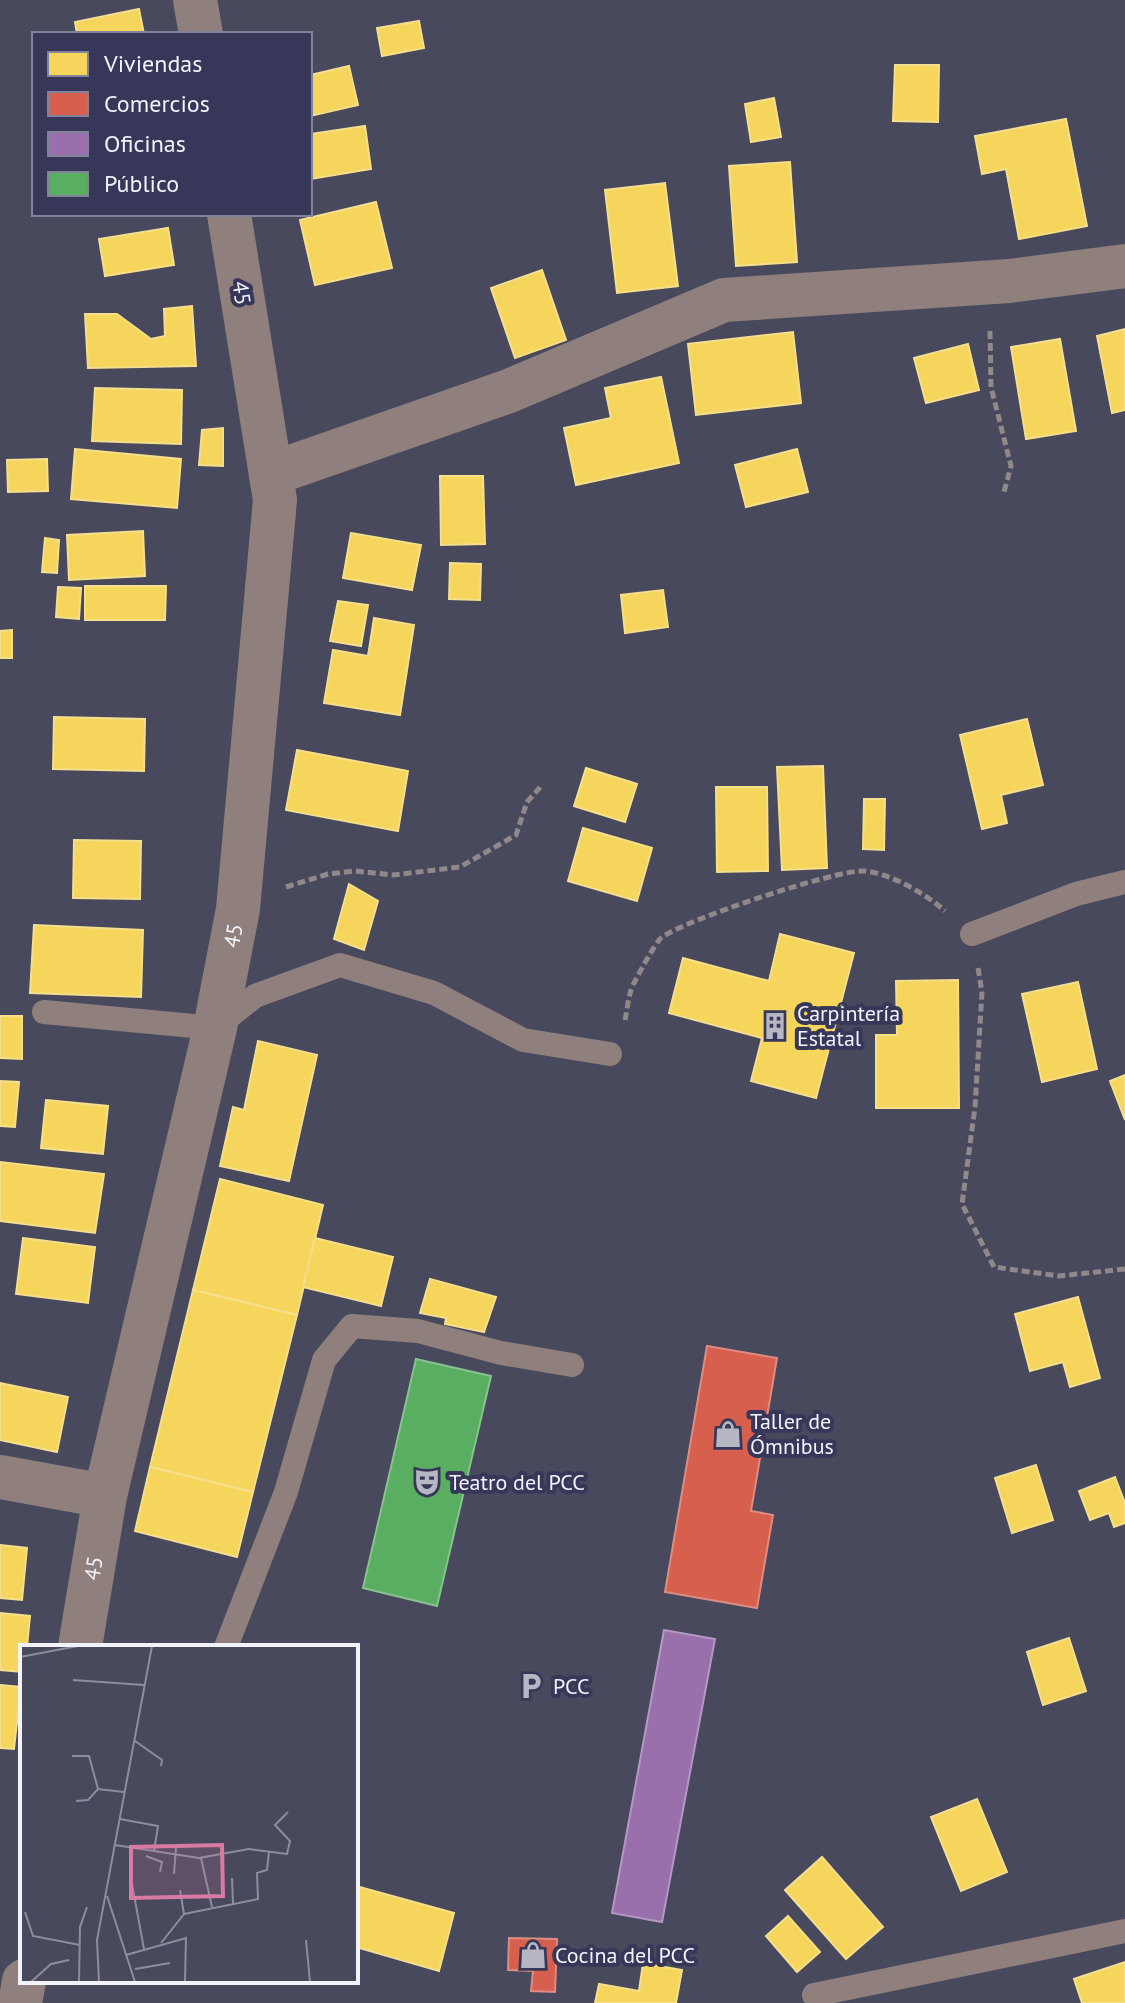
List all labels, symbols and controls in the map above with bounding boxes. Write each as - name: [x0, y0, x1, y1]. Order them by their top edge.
- legend: [32, 32, 312, 216]
- text: Viviendas: [103, 48, 202, 79]
- text: Comercios: [104, 88, 210, 119]
- text: Oficinas: [104, 128, 186, 159]
- text: Público: [104, 168, 179, 199]
- street label: 45: [226, 279, 258, 307]
- street label: 45: [217, 921, 249, 950]
- place label: Carpintería Estatal: [797, 999, 900, 1052]
- building icon: Carpintería Estatal: [760, 1011, 790, 1041]
- place label: Taller de Ómnibus: [750, 1407, 834, 1460]
- shop icon: Taller de Ómnibus: [713, 1419, 743, 1449]
- theatre icon: Teatro del PCC: [412, 1467, 442, 1497]
- place label: Teatro del PCC: [449, 1468, 585, 1496]
- street label: 45: [77, 1554, 109, 1582]
- inset map: [20, 1645, 358, 1983]
- parking icon: PCC: [516, 1671, 546, 1701]
- place label: PCC: [553, 1672, 589, 1700]
- shop icon: Cocina del PCC: [518, 1940, 548, 1970]
- place label: Cocina del PCC: [555, 1941, 695, 1969]

